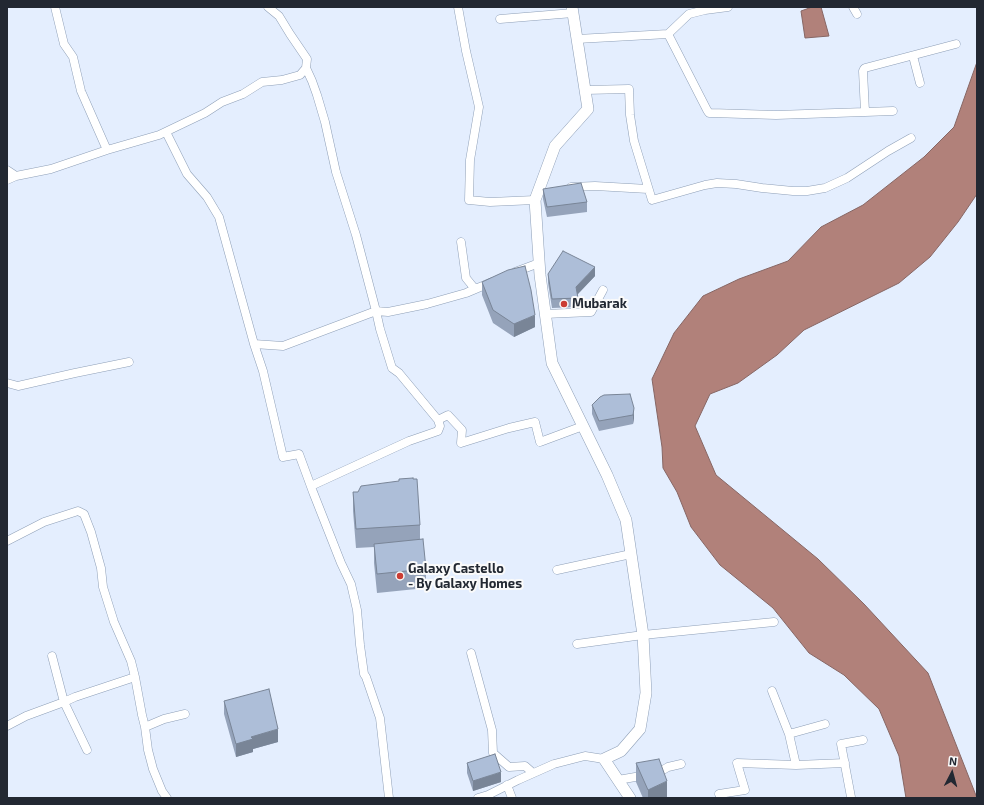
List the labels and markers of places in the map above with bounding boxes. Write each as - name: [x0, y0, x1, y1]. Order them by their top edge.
- place label: Mubarak: [572, 296, 627, 312]
- marker: Mubarak: [559, 299, 569, 309]
- place label: Galaxy Castello - By Galaxy Homes: [408, 561, 522, 592]
- marker: Galaxy Castello - By Galaxy Homes: [395, 571, 405, 581]

